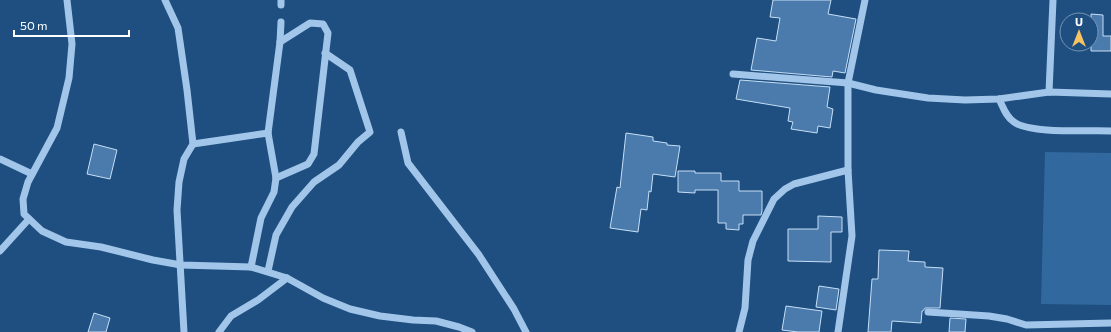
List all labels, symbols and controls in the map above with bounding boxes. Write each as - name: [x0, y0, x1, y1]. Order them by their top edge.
- scale bar: [14, 12, 129, 38]
- north arrow: [1059, 12, 1099, 52]
- text: U: [1075, 15, 1083, 28]
- text: 50 m: [20, 18, 48, 32]

